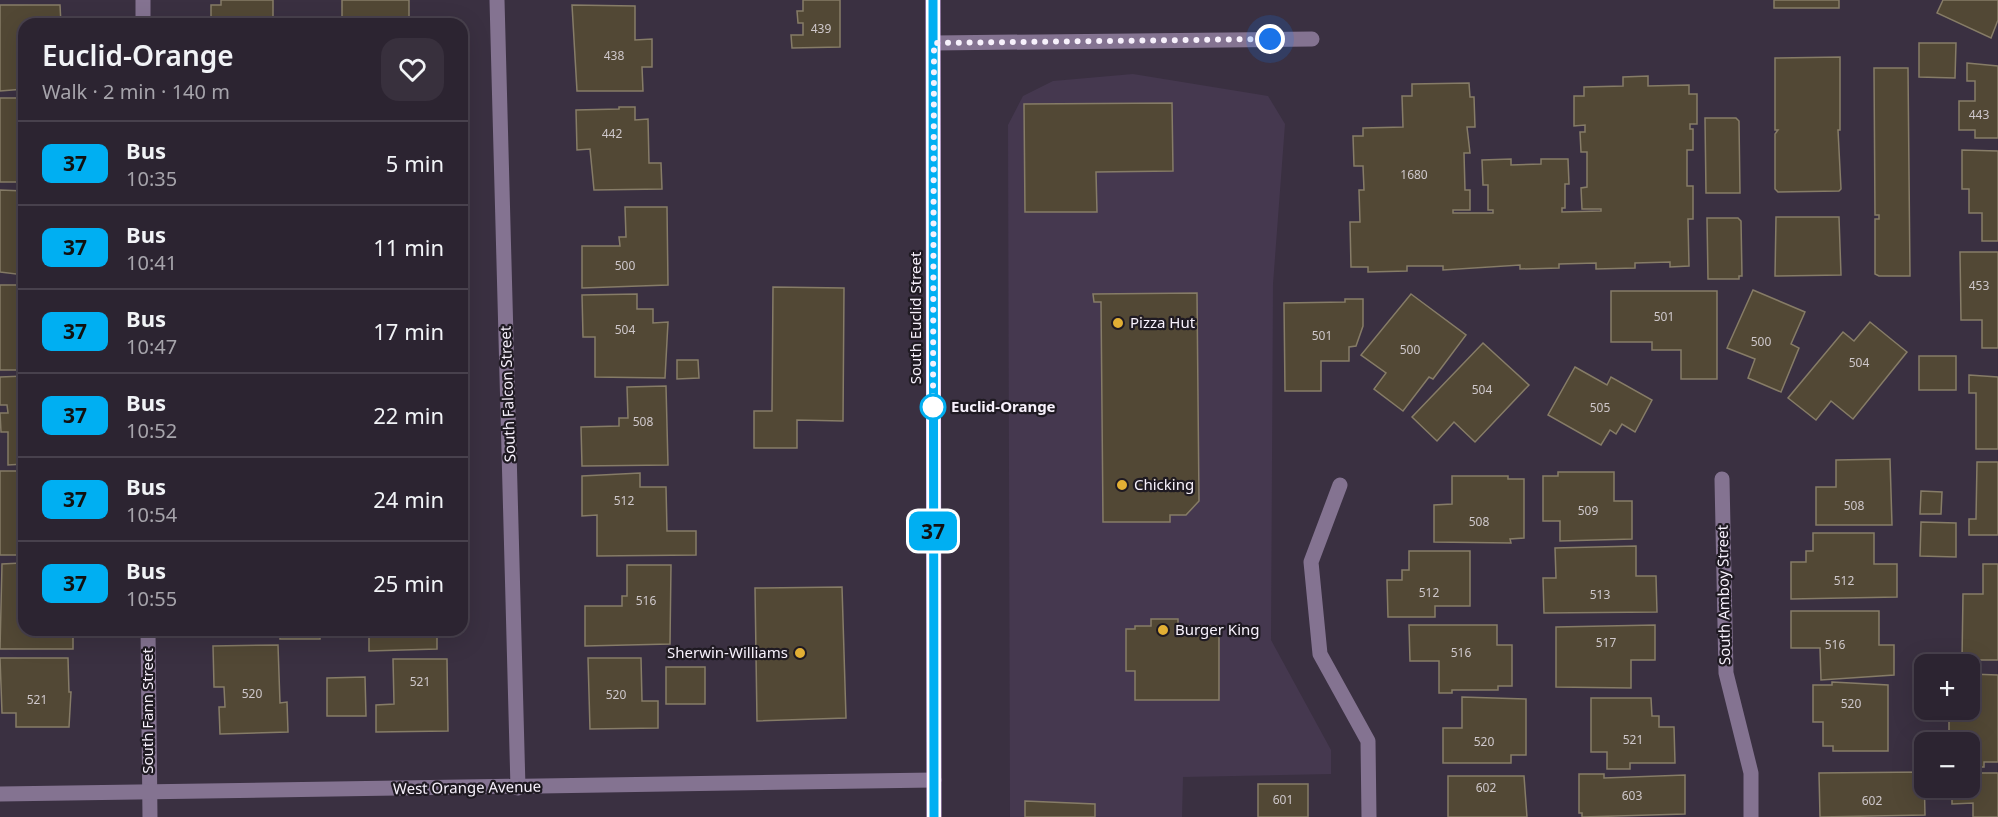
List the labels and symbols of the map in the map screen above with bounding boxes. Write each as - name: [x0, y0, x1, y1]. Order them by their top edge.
- house number: 439: [811, 20, 831, 37]
- your location: [1255, 24, 1285, 54]
- house number: 438: [604, 47, 624, 64]
- house number: 443: [1969, 106, 1989, 123]
- house number: 442: [602, 125, 622, 142]
- house number: 1680: [1400, 166, 1428, 183]
- street label: South Euclid Street: [905, 251, 925, 384]
- house number: 500: [615, 257, 635, 274]
- house number: 453: [1969, 277, 1989, 294]
- house number: 501: [1654, 308, 1674, 325]
- place label: Pizza Hut: [1130, 312, 1196, 332]
- marker: Pizza Hut: [1111, 316, 1125, 330]
- house number: 504: [615, 321, 635, 338]
- street label: South Falcon Street: [495, 325, 519, 463]
- house number: 501: [1312, 327, 1332, 344]
- house number: 500: [1751, 333, 1771, 350]
- house number: 500: [1400, 341, 1420, 358]
- house number: 504: [1849, 354, 1869, 371]
- house number: 504: [1472, 381, 1492, 398]
- marker: Euclid-Orange: [920, 394, 946, 420]
- place label: Euclid-Orange: [951, 396, 1056, 416]
- house number: 505: [1590, 399, 1610, 416]
- house number: 508: [633, 413, 653, 430]
- place label: Chicking: [1134, 474, 1194, 494]
- marker: Chicking: [1115, 478, 1129, 492]
- house number: 512: [614, 492, 634, 509]
- house number: 508: [1844, 497, 1864, 514]
- house number: 509: [1578, 502, 1598, 519]
- line badge: 37: [906, 512, 960, 550]
- house number: 508: [1469, 513, 1489, 530]
- street label: South Amboy Street: [1712, 524, 1734, 665]
- house number: 512: [1834, 572, 1854, 589]
- house number: 512: [1419, 584, 1439, 601]
- house number: 513: [1590, 586, 1610, 603]
- house number: 516: [636, 592, 656, 609]
- place label: Burger King: [1175, 619, 1260, 639]
- marker: Burger King: [1156, 623, 1170, 637]
- house number: 517: [1596, 634, 1616, 651]
- house number: 516: [1825, 636, 1845, 653]
- place label: Sherwin-Williams: [667, 642, 788, 662]
- house number: 516: [1451, 644, 1471, 661]
- marker: Sherwin-Williams: [793, 646, 807, 660]
- street label: South Fann Street: [137, 648, 157, 774]
- house number: 521: [410, 673, 430, 690]
- house number: 520: [242, 685, 262, 702]
- house number: 520: [606, 686, 626, 703]
- house number: 521: [27, 691, 47, 708]
- house number: 520: [1841, 695, 1861, 712]
- house number: 521: [1623, 731, 1643, 748]
- house number: 520: [1474, 733, 1494, 750]
- street label: West Orange Avenue: [393, 776, 541, 798]
- house number: 602: [1476, 779, 1496, 796]
- house number: 603: [1622, 787, 1642, 804]
- house number: 601: [1273, 791, 1293, 808]
- house number: 602: [1862, 792, 1882, 809]

